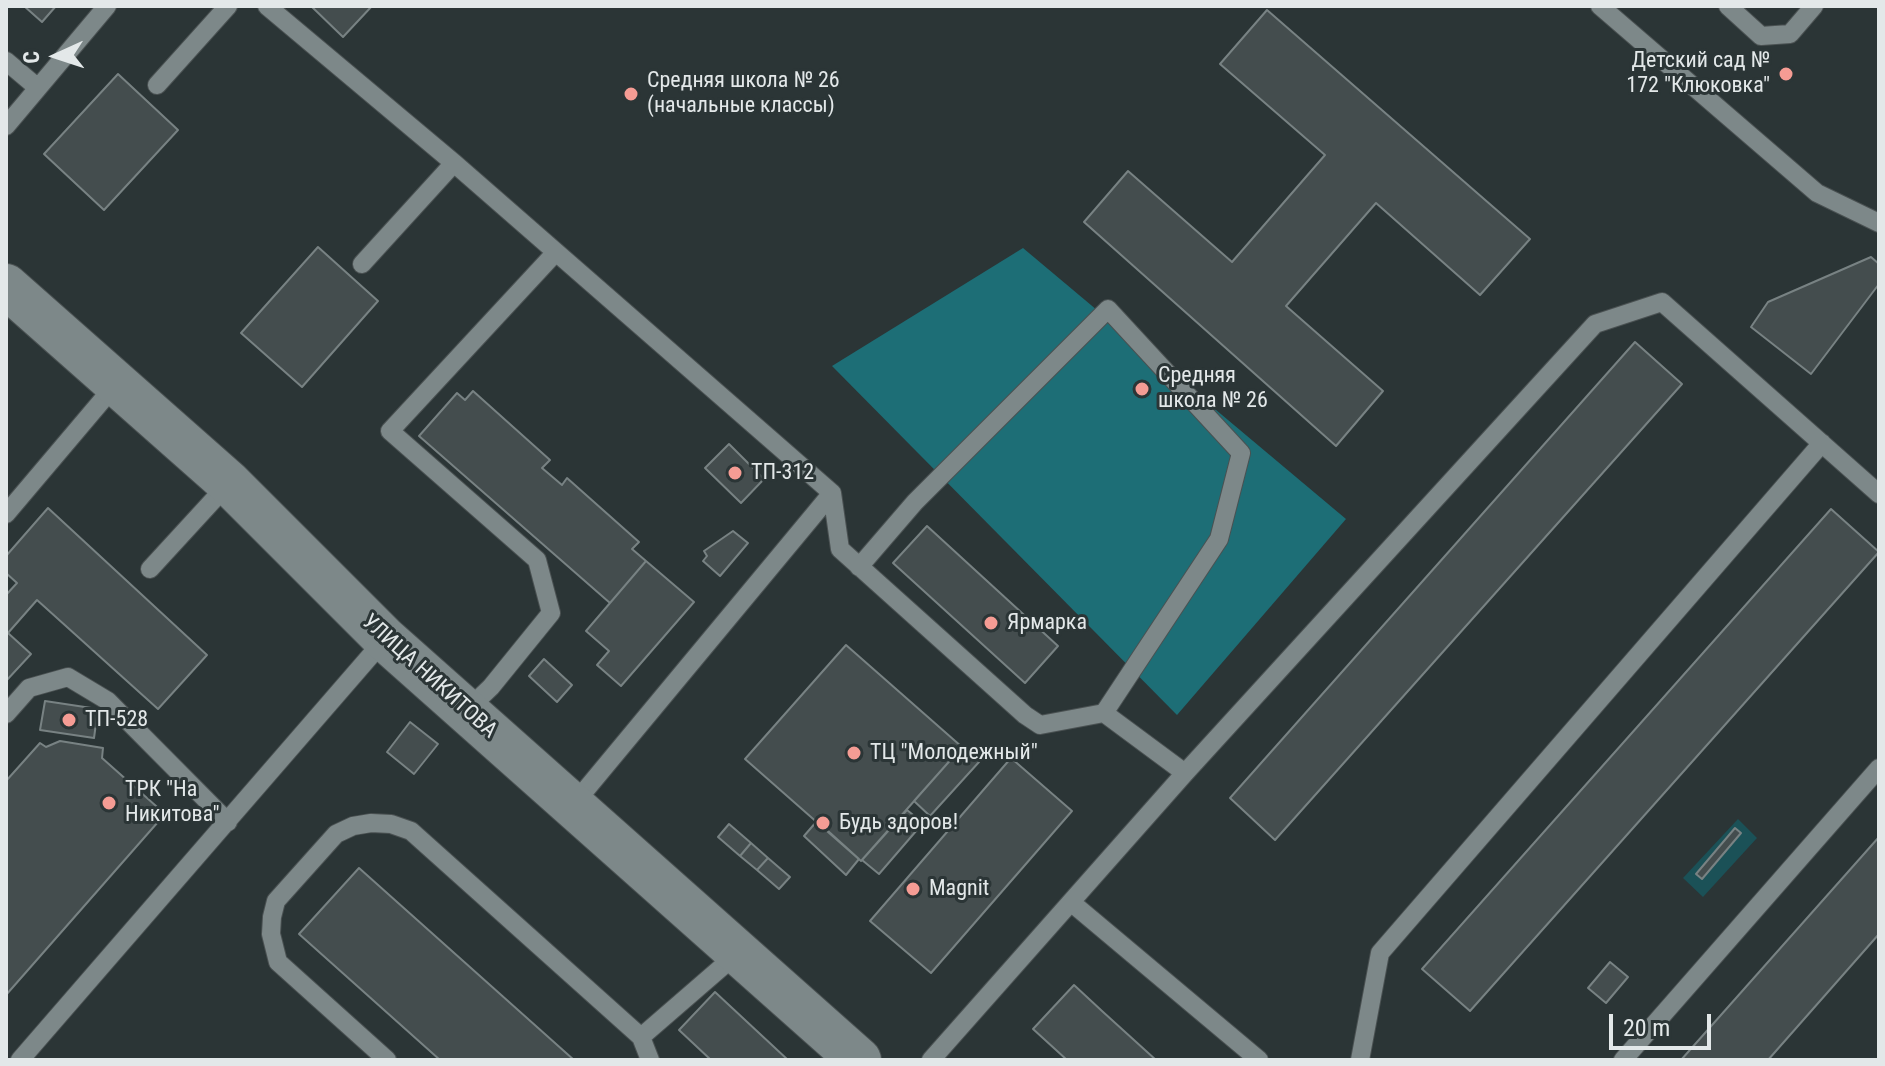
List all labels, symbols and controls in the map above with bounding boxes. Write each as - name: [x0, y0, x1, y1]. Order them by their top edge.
- north arrow: [16, 16, 96, 96]
- place label: Детский сад № 172 "Клюковка": [1626, 48, 1770, 100]
- text: С: [19, 50, 44, 64]
- marker: Детский сад № 172 "Клюковка": [1777, 65, 1795, 83]
- place label: Средняя школа № 26 (начальные классы): [647, 68, 840, 120]
- marker: Средняя школа № 26 (начальные классы): [622, 85, 640, 103]
- place label: Средняя школа № 26: [1158, 363, 1268, 414]
- marker: Средняя школа № 26: [1133, 380, 1151, 398]
- place label: ТП-312: [751, 460, 814, 486]
- marker: ТП-312: [726, 464, 744, 482]
- street label: УЛИЦА НИКИТОВА: [356, 609, 502, 745]
- place label: Ярмарка: [1007, 610, 1087, 636]
- marker: Ярмарка: [982, 614, 1000, 632]
- place label: ТП-528: [85, 707, 148, 733]
- marker: ТП-528: [60, 711, 78, 729]
- place label: ТЦ "Молодежный": [870, 740, 1038, 766]
- marker: ТЦ "Молодежный": [845, 744, 863, 762]
- place label: ТРК "На Никитова": [125, 777, 220, 828]
- marker: ТРК "На Никитова": [100, 794, 118, 812]
- place label: Будь здоров!: [839, 810, 958, 836]
- marker: Будь здоров!: [814, 814, 832, 832]
- place label: Magnit: [929, 876, 989, 902]
- marker: Magnit: [904, 880, 922, 898]
- scale bar: [1613, 998, 1715, 1048]
- text: 20 m: [1623, 1014, 1670, 1042]

